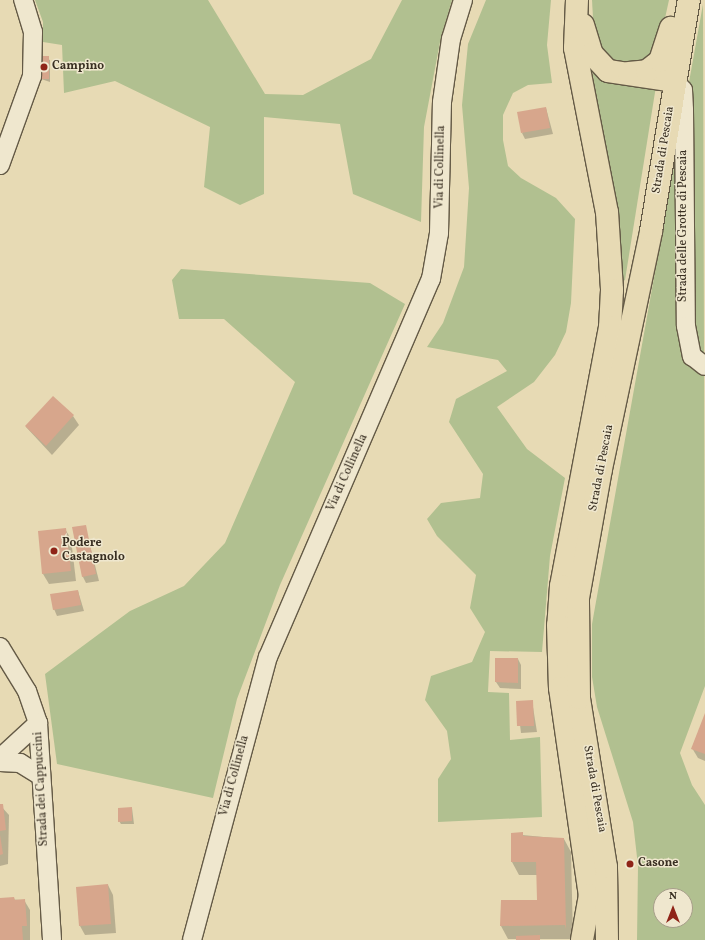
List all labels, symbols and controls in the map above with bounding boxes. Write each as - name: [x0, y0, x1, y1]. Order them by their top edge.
- place label: Campino: [52, 60, 104, 74]
- marker: Campino: [39, 62, 49, 72]
- street label: Strada di Pescaia: [650, 105, 678, 195]
- street label: Via di Collinella: [433, 125, 449, 209]
- street label: Strada delle Grotte di Pescaia: [677, 150, 691, 302]
- street label: Strada di Pescaia: [587, 423, 617, 513]
- street label: Via di Collinella: [324, 432, 372, 514]
- place label: Podere Castagnolo: [62, 537, 125, 565]
- marker: Podere Castagnolo: [49, 546, 59, 556]
- street label: Strada dei Cappuccini: [32, 731, 52, 847]
- street label: Via di Collinella: [217, 734, 253, 818]
- street label: Strada di Pescaia: [579, 744, 609, 834]
- place label: Casone: [638, 857, 678, 871]
- marker: Casone: [625, 859, 635, 869]
- north arrow: [653, 888, 693, 928]
- text: N: [669, 889, 677, 904]

